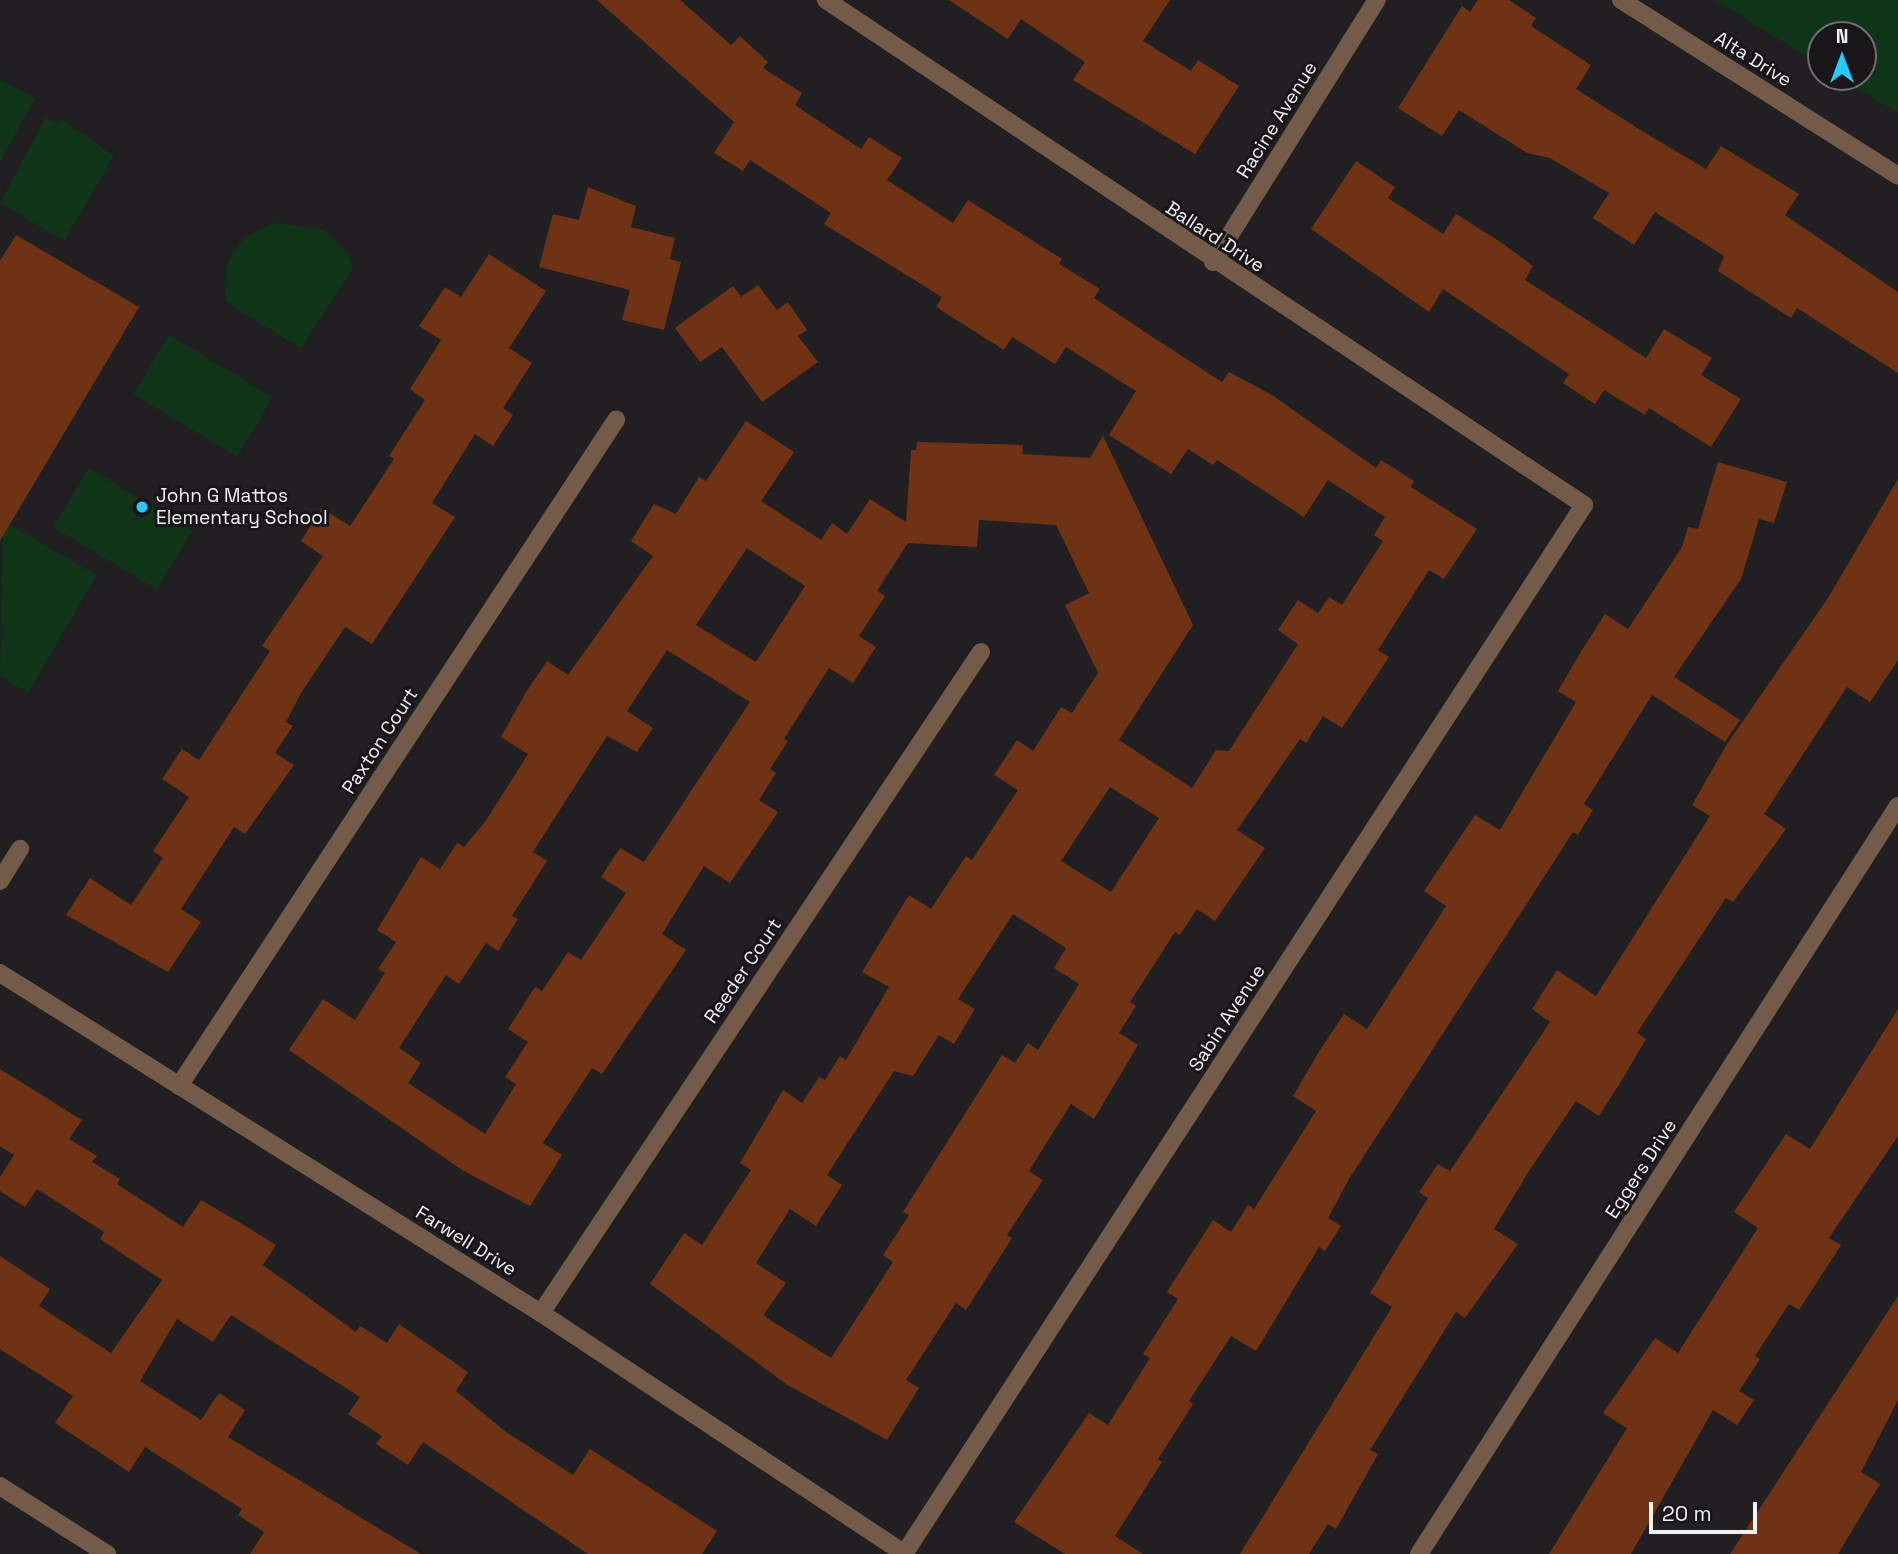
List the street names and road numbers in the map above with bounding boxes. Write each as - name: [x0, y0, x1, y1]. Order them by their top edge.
- street label: Alta Drive: [1710, 26, 1796, 92]
- street label: Racine Avenue: [1232, 57, 1322, 183]
- street label: Ballard Drive: [1161, 197, 1269, 277]
- street label: Paxton Court: [337, 684, 423, 798]
- street label: Reeder Court: [700, 914, 786, 1028]
- street label: Sabin Avenue: [1184, 960, 1270, 1076]
- street label: Eggers Drive: [1600, 1115, 1682, 1223]
- street label: Farwell Drive: [412, 1201, 520, 1281]

